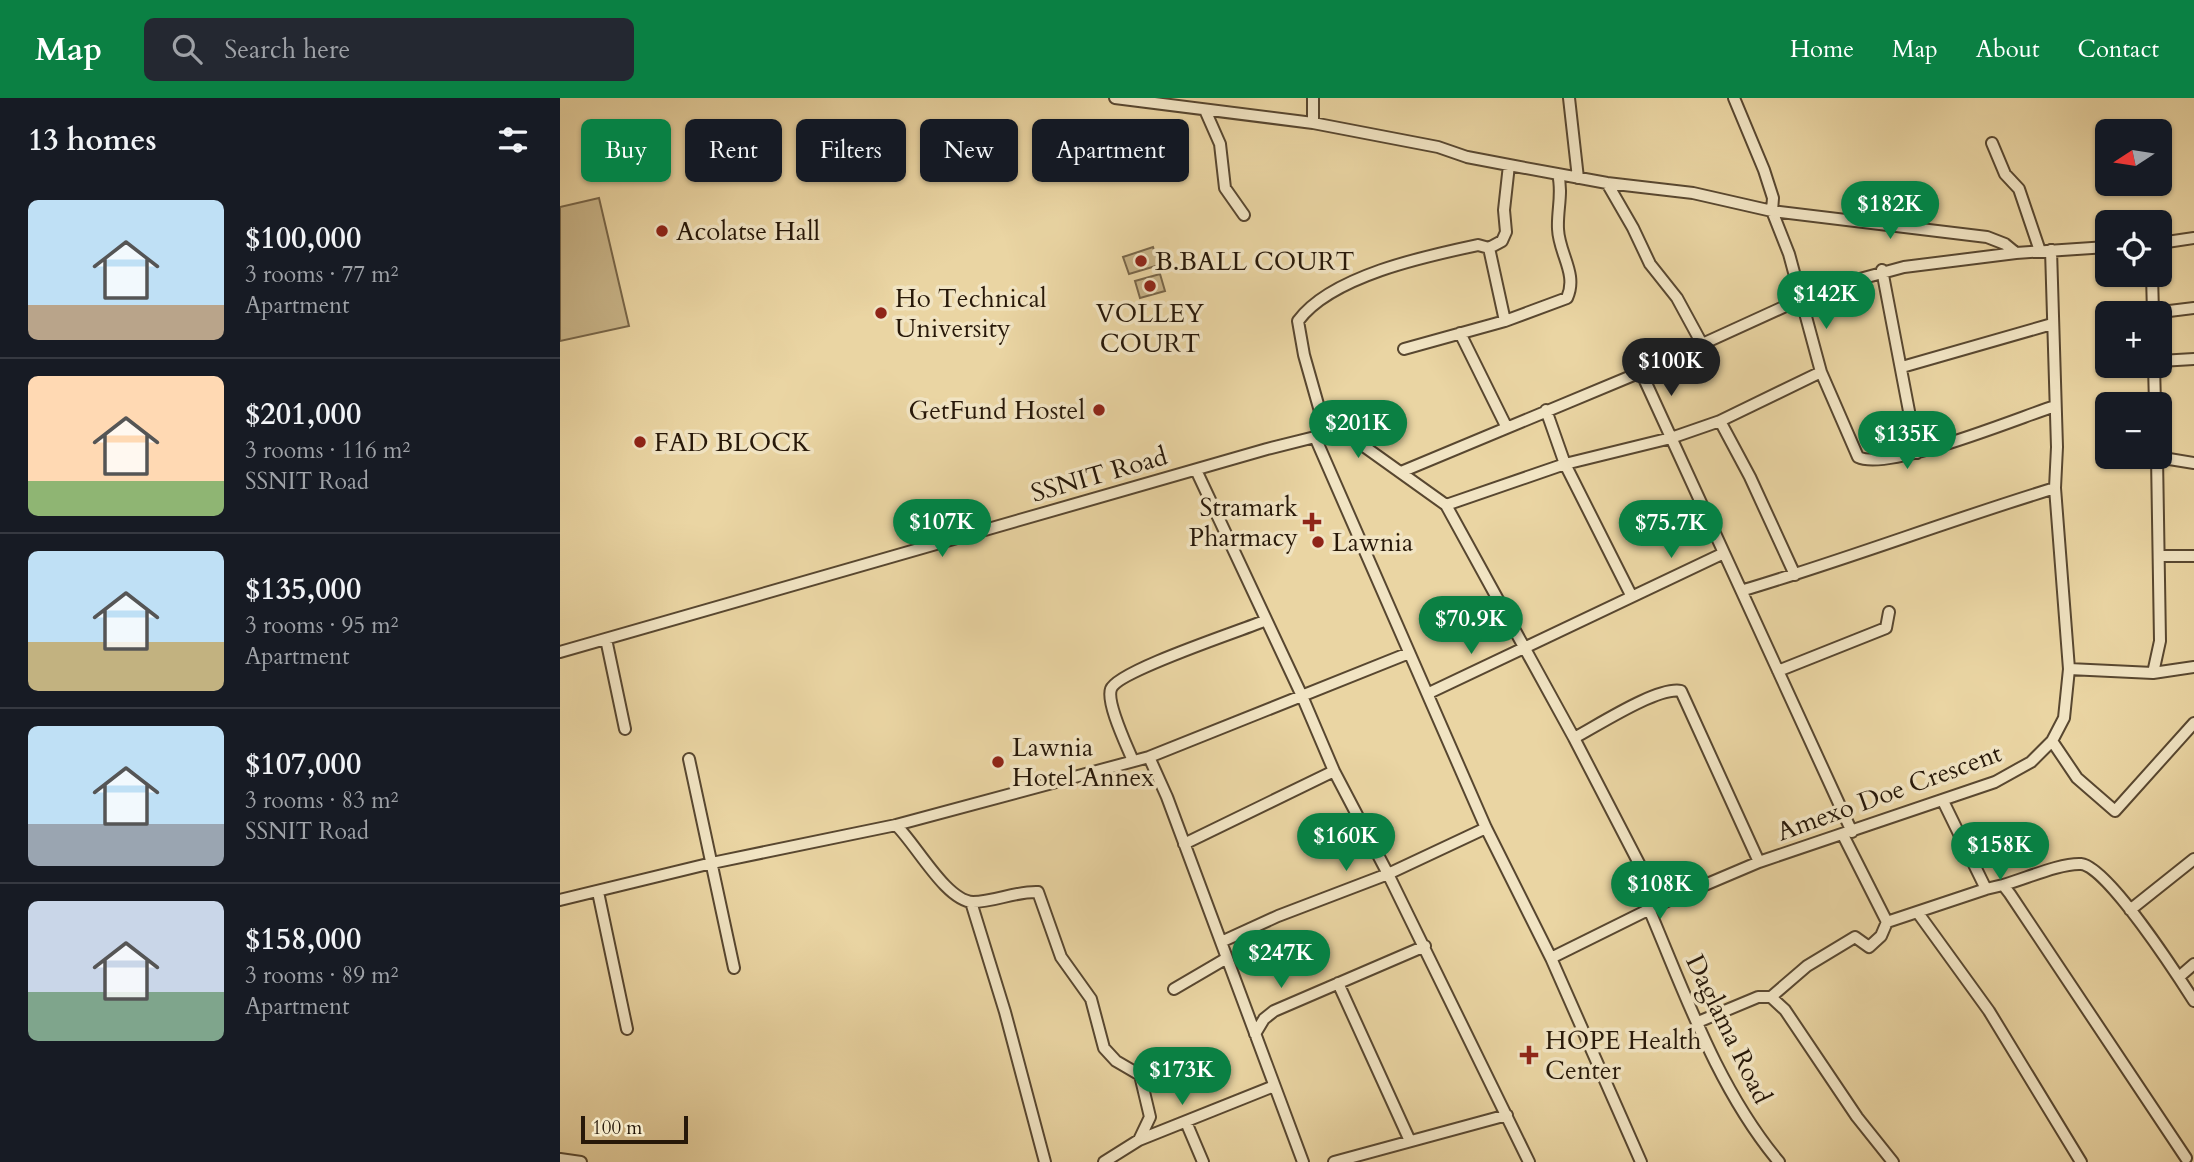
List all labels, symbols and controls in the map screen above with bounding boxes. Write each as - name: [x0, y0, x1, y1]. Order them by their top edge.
- search box: [144, 18, 634, 81]
- text: Map: [35, 27, 102, 72]
- icon: search: [168, 30, 206, 68]
- text: Search here: [224, 32, 350, 67]
- text: Home: [1790, 33, 1854, 66]
- text: Map: [1892, 33, 1938, 66]
- text: About: [1976, 33, 2040, 66]
- text: Contact: [2078, 33, 2159, 66]
- chip: Buy: [581, 119, 671, 182]
- chip: Rent: [685, 119, 782, 182]
- chip: Filters: [796, 119, 906, 182]
- chip: New: [920, 119, 1018, 182]
- chip: Apartment: [1032, 119, 1189, 182]
- north arrow: [2095, 119, 2172, 196]
- map controls: [2095, 119, 2172, 469]
- text: 13 homes: [28, 120, 157, 161]
- icon: filters: [494, 121, 532, 159]
- pin: $182K: [1841, 181, 1939, 241]
- text: $182K: [1857, 188, 1923, 219]
- button: locate: [2095, 210, 2172, 287]
- place label: Acolatse Hall: [676, 214, 821, 249]
- text: $100,000: [245, 218, 361, 259]
- marker: Acolatse Hall: [654, 223, 670, 239]
- icon: home: [84, 228, 168, 312]
- place label: B.BALL COURT: [1155, 244, 1355, 279]
- marker: B.BALL COURT: [1133, 253, 1149, 269]
- text: 3 rooms · 77 m²: [245, 259, 398, 290]
- pin: $142K: [1777, 272, 1875, 331]
- marker: VOLLEY COURT: [1142, 278, 1158, 294]
- text: $142K: [1793, 278, 1859, 309]
- place label: Ho Technical University: [895, 281, 1047, 346]
- text: Apartment: [245, 290, 349, 321]
- place label: VOLLEY COURT: [1096, 296, 1205, 361]
- button: +: [2095, 301, 2172, 378]
- marker: Ho Technical University: [873, 305, 889, 321]
- pin: $100K: [1622, 338, 1720, 398]
- text: $100K: [1638, 345, 1704, 376]
- button: −: [2095, 392, 2172, 469]
- place label: GetFund Hostel: [909, 393, 1085, 428]
- text: $201,000: [245, 394, 361, 435]
- pin: $201K: [1309, 400, 1407, 460]
- marker: GetFund Hostel: [1091, 402, 1107, 418]
- icon: home: [84, 404, 168, 488]
- text: $201K: [1325, 407, 1391, 438]
- pin: $135K: [1858, 412, 1956, 471]
- text: $135K: [1874, 418, 1940, 449]
- place label: FAD BLOCK: [654, 425, 811, 460]
- marker: FAD BLOCK: [632, 434, 648, 450]
- text: 3 rooms · 116 m²: [245, 435, 410, 466]
- street label: SSNIT Road: [1027, 438, 1172, 511]
- text: SSNIT Road: [245, 466, 369, 497]
- place label: Stramark Pharmacy: [1189, 490, 1298, 555]
- pin: $107K: [893, 500, 991, 559]
- pin: $75.7K: [1614, 500, 1728, 560]
- text: $107K: [909, 506, 975, 537]
- text: $75.7K: [1635, 507, 1707, 538]
- marker: Stramark Pharmacy: [1304, 514, 1320, 530]
- place label: Lawnia: [1332, 525, 1413, 560]
- marker: Lawnia: [1310, 534, 1326, 550]
- text: $135,000: [245, 569, 361, 610]
- icon: home: [84, 579, 168, 663]
- pin: $70.9K: [1414, 596, 1528, 656]
- text: $70.9K: [1435, 603, 1507, 634]
- text: 3 rooms · 95 m²: [245, 610, 398, 641]
- text: Apartment: [245, 641, 349, 672]
- place label: Lawnia Hotel Annex: [1012, 730, 1154, 795]
- street label: Amexo Doe Crescent: [1772, 736, 2006, 849]
- text: $107,000: [245, 744, 361, 785]
- icon: home: [84, 754, 168, 838]
- marker: Lawnia Hotel Annex: [990, 754, 1006, 770]
- text: 3 rooms · 83 m²: [245, 785, 398, 816]
- pin: $160K: [1297, 814, 1395, 873]
- text: SSNIT Road: [245, 816, 369, 847]
- text: $160K: [1313, 820, 1379, 851]
- pin: $158K: [1951, 822, 2049, 882]
- text: $158K: [1967, 829, 2033, 860]
- pin: $108K: [1611, 862, 1709, 921]
- text: $108K: [1627, 868, 1693, 899]
- text: $158,000: [245, 919, 361, 960]
- icon: home: [84, 929, 168, 1013]
- pin: $247K: [1232, 930, 1330, 990]
- text: $247K: [1248, 937, 1314, 968]
- street label: Daglama Road: [1677, 949, 1780, 1110]
- text: 3 rooms · 89 m²: [245, 960, 398, 991]
- text: Apartment: [245, 991, 349, 1022]
- place label: HOPE Health Center: [1545, 1023, 1701, 1088]
- marker: HOPE Health Center: [1519, 1045, 1539, 1065]
- pin: $173K: [1133, 1048, 1231, 1107]
- text: $173K: [1149, 1054, 1215, 1085]
- scale bar: [581, 1113, 688, 1145]
- text: 100 m: [592, 1115, 642, 1141]

